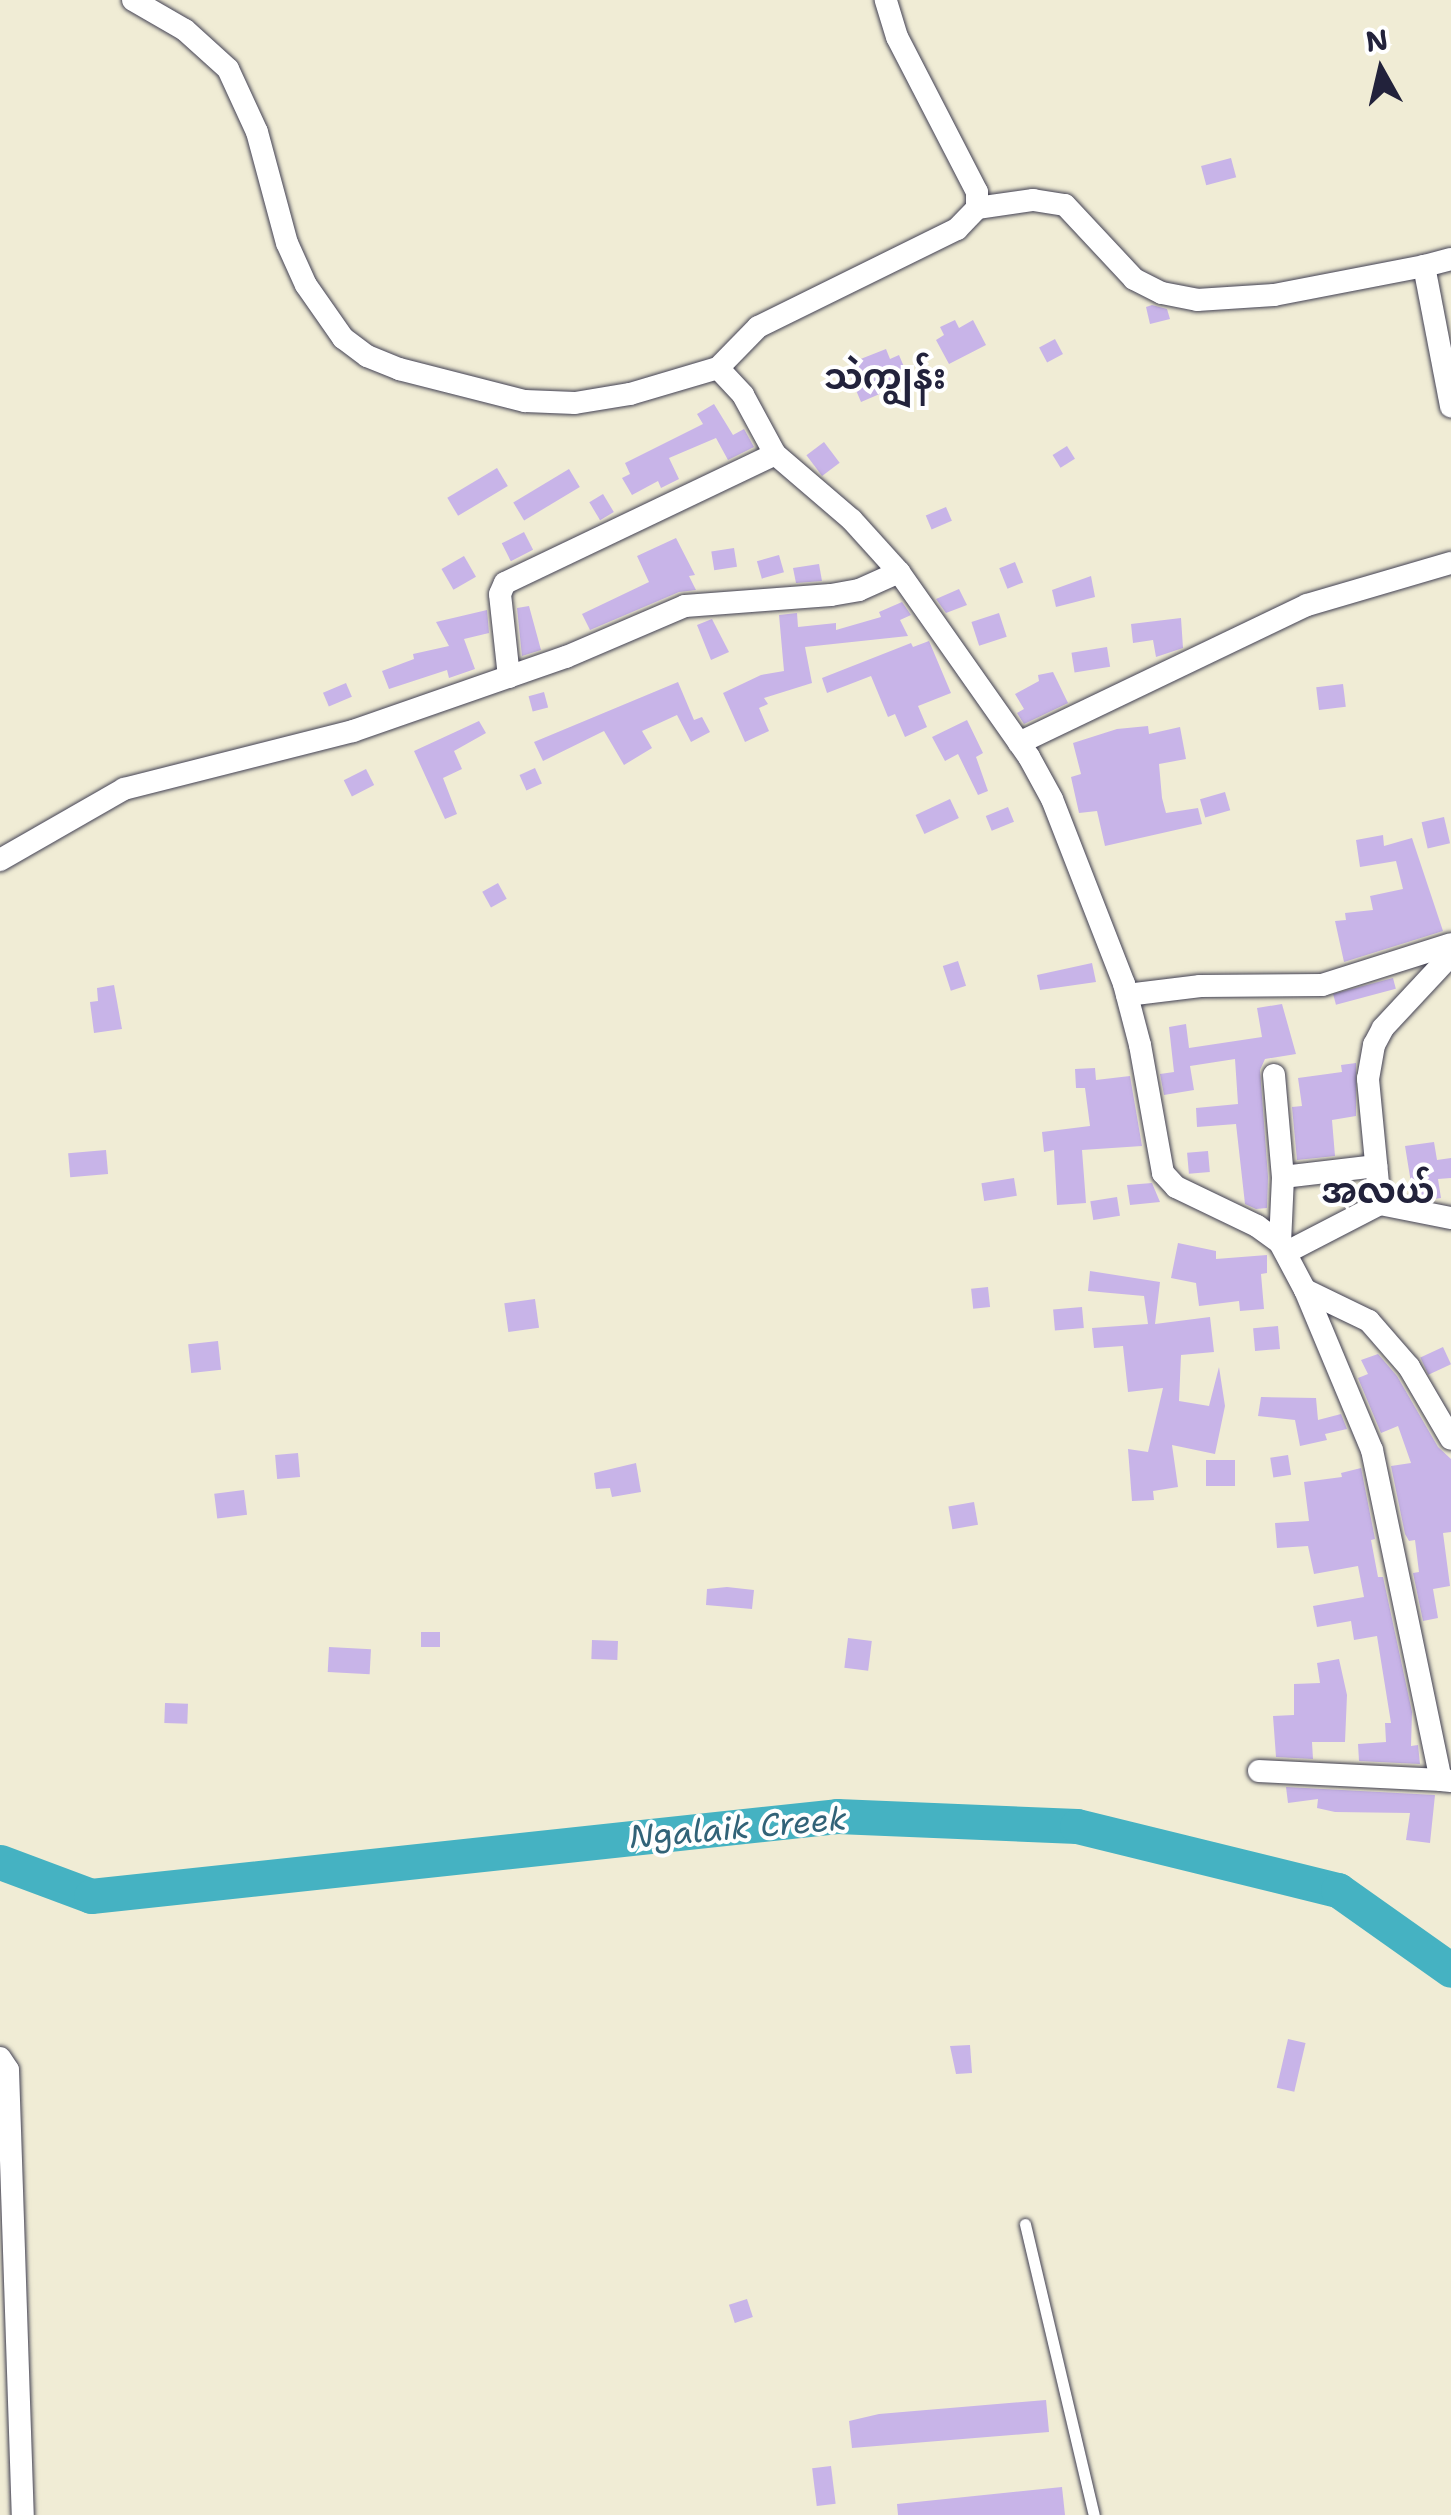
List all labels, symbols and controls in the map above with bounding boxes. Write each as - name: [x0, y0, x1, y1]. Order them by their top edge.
- north arrow: [1331, 20, 1431, 120]
- text: N: [1363, 20, 1390, 61]
- district label: သဲကျွန်း: [824, 356, 946, 398]
- district label: အလယ်: [1321, 1170, 1435, 1212]
- water label: Ngalaik Creek: [628, 1799, 848, 1857]

